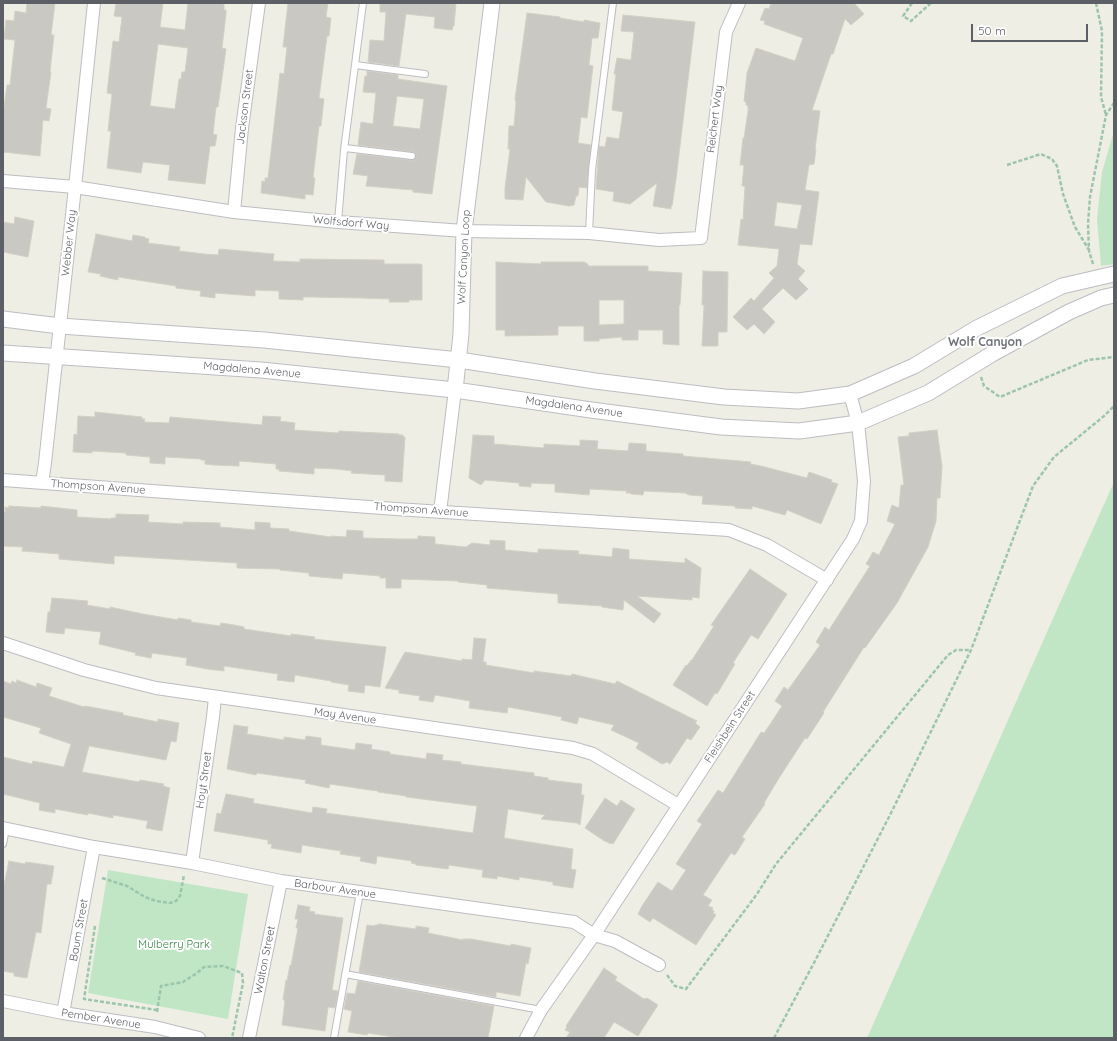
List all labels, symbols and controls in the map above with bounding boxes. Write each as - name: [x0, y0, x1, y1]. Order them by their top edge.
- scale bar: [973, 16, 1090, 42]
- text: 50 m: [978, 23, 1006, 38]
- street label: Jackson Street: [234, 69, 256, 145]
- street label: Reichert Way: [704, 84, 726, 154]
- street label: Webber Way: [59, 209, 79, 277]
- street label: Wolf Canyon Loop: [455, 209, 473, 305]
- street label: Wolfsdorf Way: [312, 213, 390, 233]
- district label: Wolf Canyon: [948, 335, 1022, 349]
- street label: Magdalena Avenue: [203, 359, 301, 381]
- street label: Magdalena Avenue: [525, 394, 623, 420]
- street label: Thompson Avenue: [50, 477, 146, 497]
- street label: Thompson Avenue: [373, 500, 469, 520]
- street label: Fleishbein Street: [702, 688, 758, 766]
- street label: May Avenue: [313, 705, 377, 727]
- street label: Hoyt Street: [193, 751, 215, 809]
- street label: Barbour Avenue: [293, 877, 377, 901]
- street label: Baum Street: [67, 898, 91, 962]
- street label: Walton Street: [252, 925, 278, 995]
- park label: Mulberry Park: [138, 938, 210, 952]
- street label: Pember Avenue: [60, 1006, 142, 1032]

